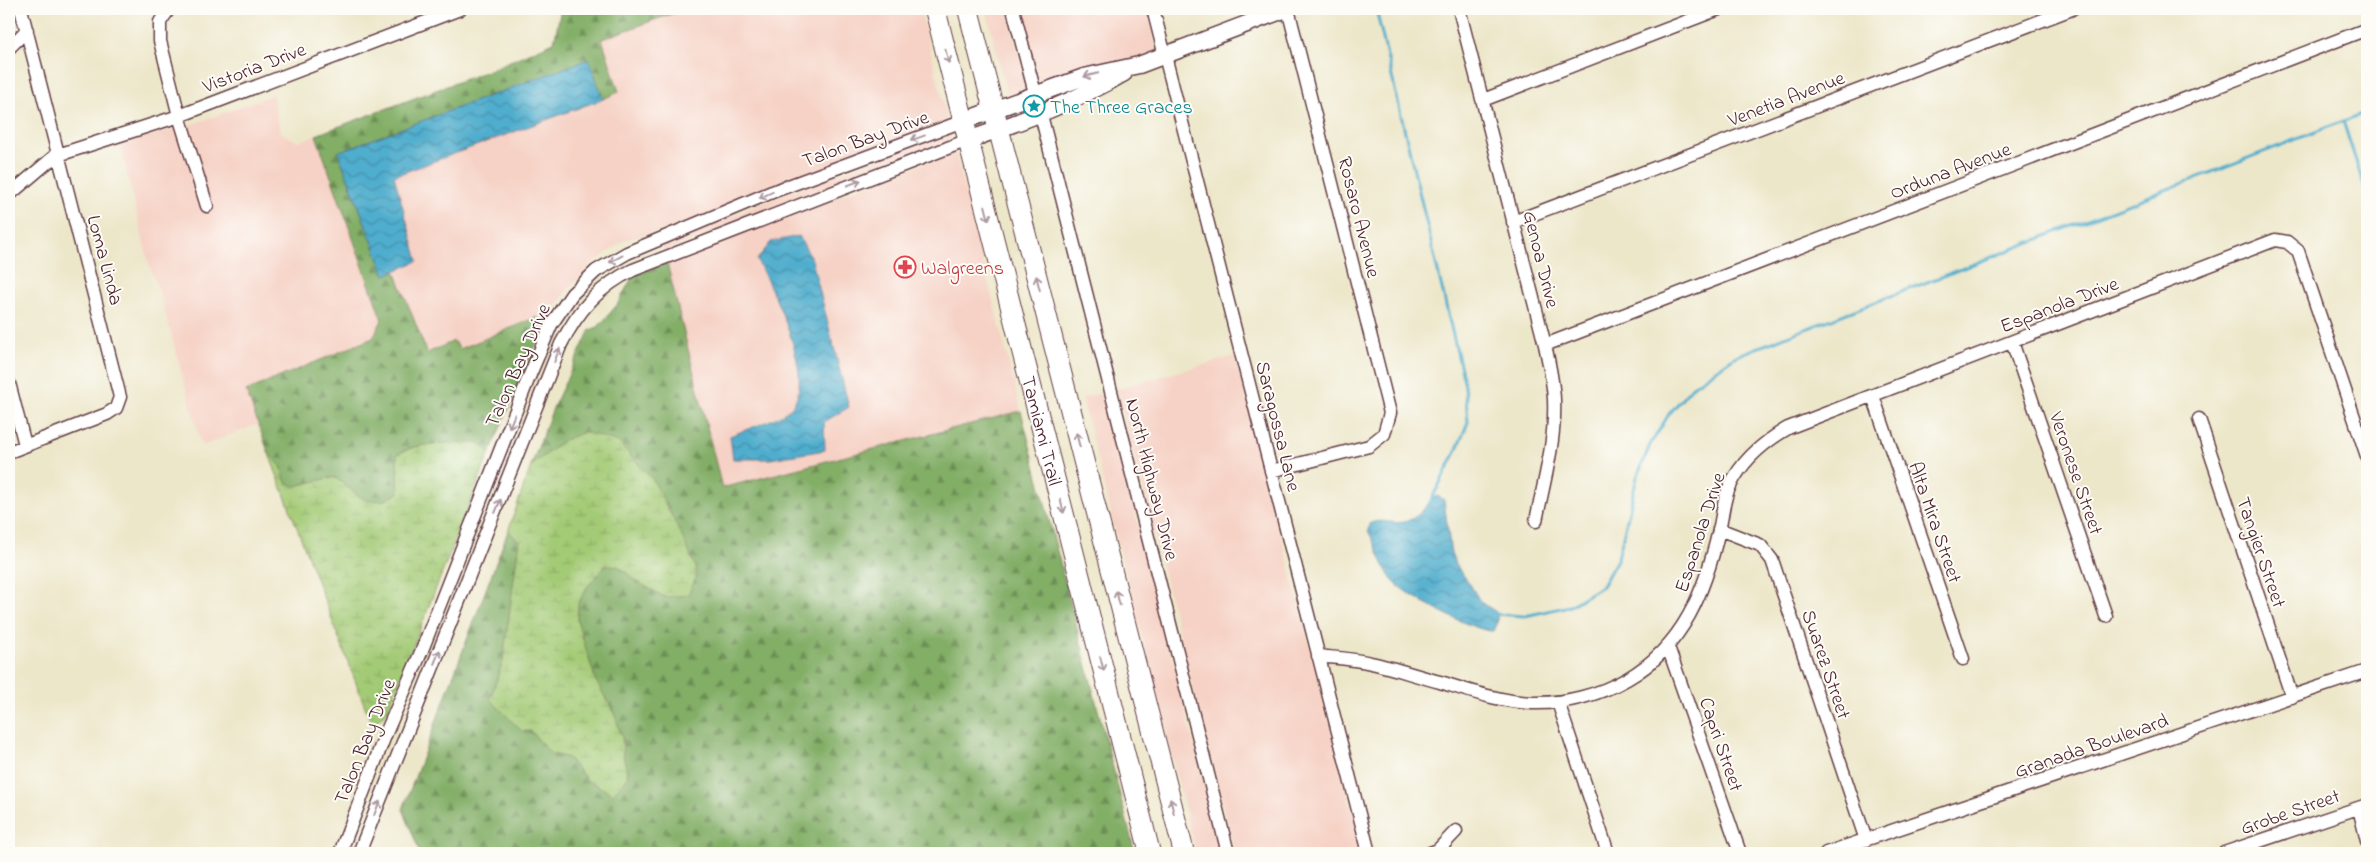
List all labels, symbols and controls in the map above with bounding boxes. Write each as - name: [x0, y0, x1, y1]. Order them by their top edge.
- street label: Vistoria Drive: [198, 36, 311, 103]
- one-way arrow: [942, 47, 952, 63]
- street label: Venetia Avenue: [1723, 65, 1850, 136]
- one-way arrow: [1084, 71, 1100, 80]
- place icon: The Three Graces: [1022, 94, 1046, 118]
- place label: The Three Graces: [1050, 94, 1193, 123]
- street label: Talon Bay Drive: [798, 104, 933, 177]
- one-way arrow: [910, 134, 926, 143]
- street label: Orduna Avenue: [1886, 136, 2016, 209]
- street label: Rosaro Avenue: [1329, 154, 1387, 281]
- one-way arrow: [846, 178, 862, 187]
- one-way arrow: [759, 191, 774, 201]
- one-way arrow: [983, 205, 992, 221]
- street label: Genoa Drive: [1513, 208, 1566, 311]
- street label: Loma Linda: [78, 212, 130, 309]
- one-way arrow: [609, 254, 624, 264]
- pharmacy icon: Walgreens: [893, 255, 917, 279]
- place label: Walgreens: [921, 255, 1004, 285]
- street label: Espanola Drive: [1997, 270, 2123, 342]
- one-way arrow: [1033, 275, 1042, 291]
- street label: Talon Bay Drive: [479, 299, 560, 433]
- one-way arrow: [553, 348, 562, 363]
- street label: Saragossa Lane: [1245, 358, 1307, 495]
- street label: Tamiami Trail: [1012, 373, 1068, 489]
- street label: North Highway Drive: [1115, 396, 1185, 564]
- street label: Veronese Street: [2040, 407, 2109, 539]
- one-way arrow: [506, 413, 515, 428]
- one-way arrow: [1073, 433, 1082, 449]
- street label: Alta Mira Street: [1899, 458, 1968, 588]
- street label: Espanola Drive: [1668, 469, 1734, 596]
- street label: Tangier Street: [2226, 494, 2292, 613]
- one-way arrow: [1058, 498, 1067, 514]
- one-way arrow: [493, 499, 503, 514]
- one-way arrow: [1113, 590, 1123, 606]
- street label: Suarez Street: [1792, 606, 1857, 724]
- one-way arrow: [433, 650, 442, 665]
- one-way arrow: [1098, 655, 1107, 671]
- street label: Talon Bay Drive: [328, 675, 405, 809]
- street label: Capri Street: [1690, 694, 1749, 796]
- street label: Granada Boulevard: [2011, 707, 2173, 787]
- street label: Grobe Street: [2237, 783, 2345, 844]
- one-way arrow: [1166, 798, 1176, 814]
- one-way arrow: [373, 801, 382, 816]

